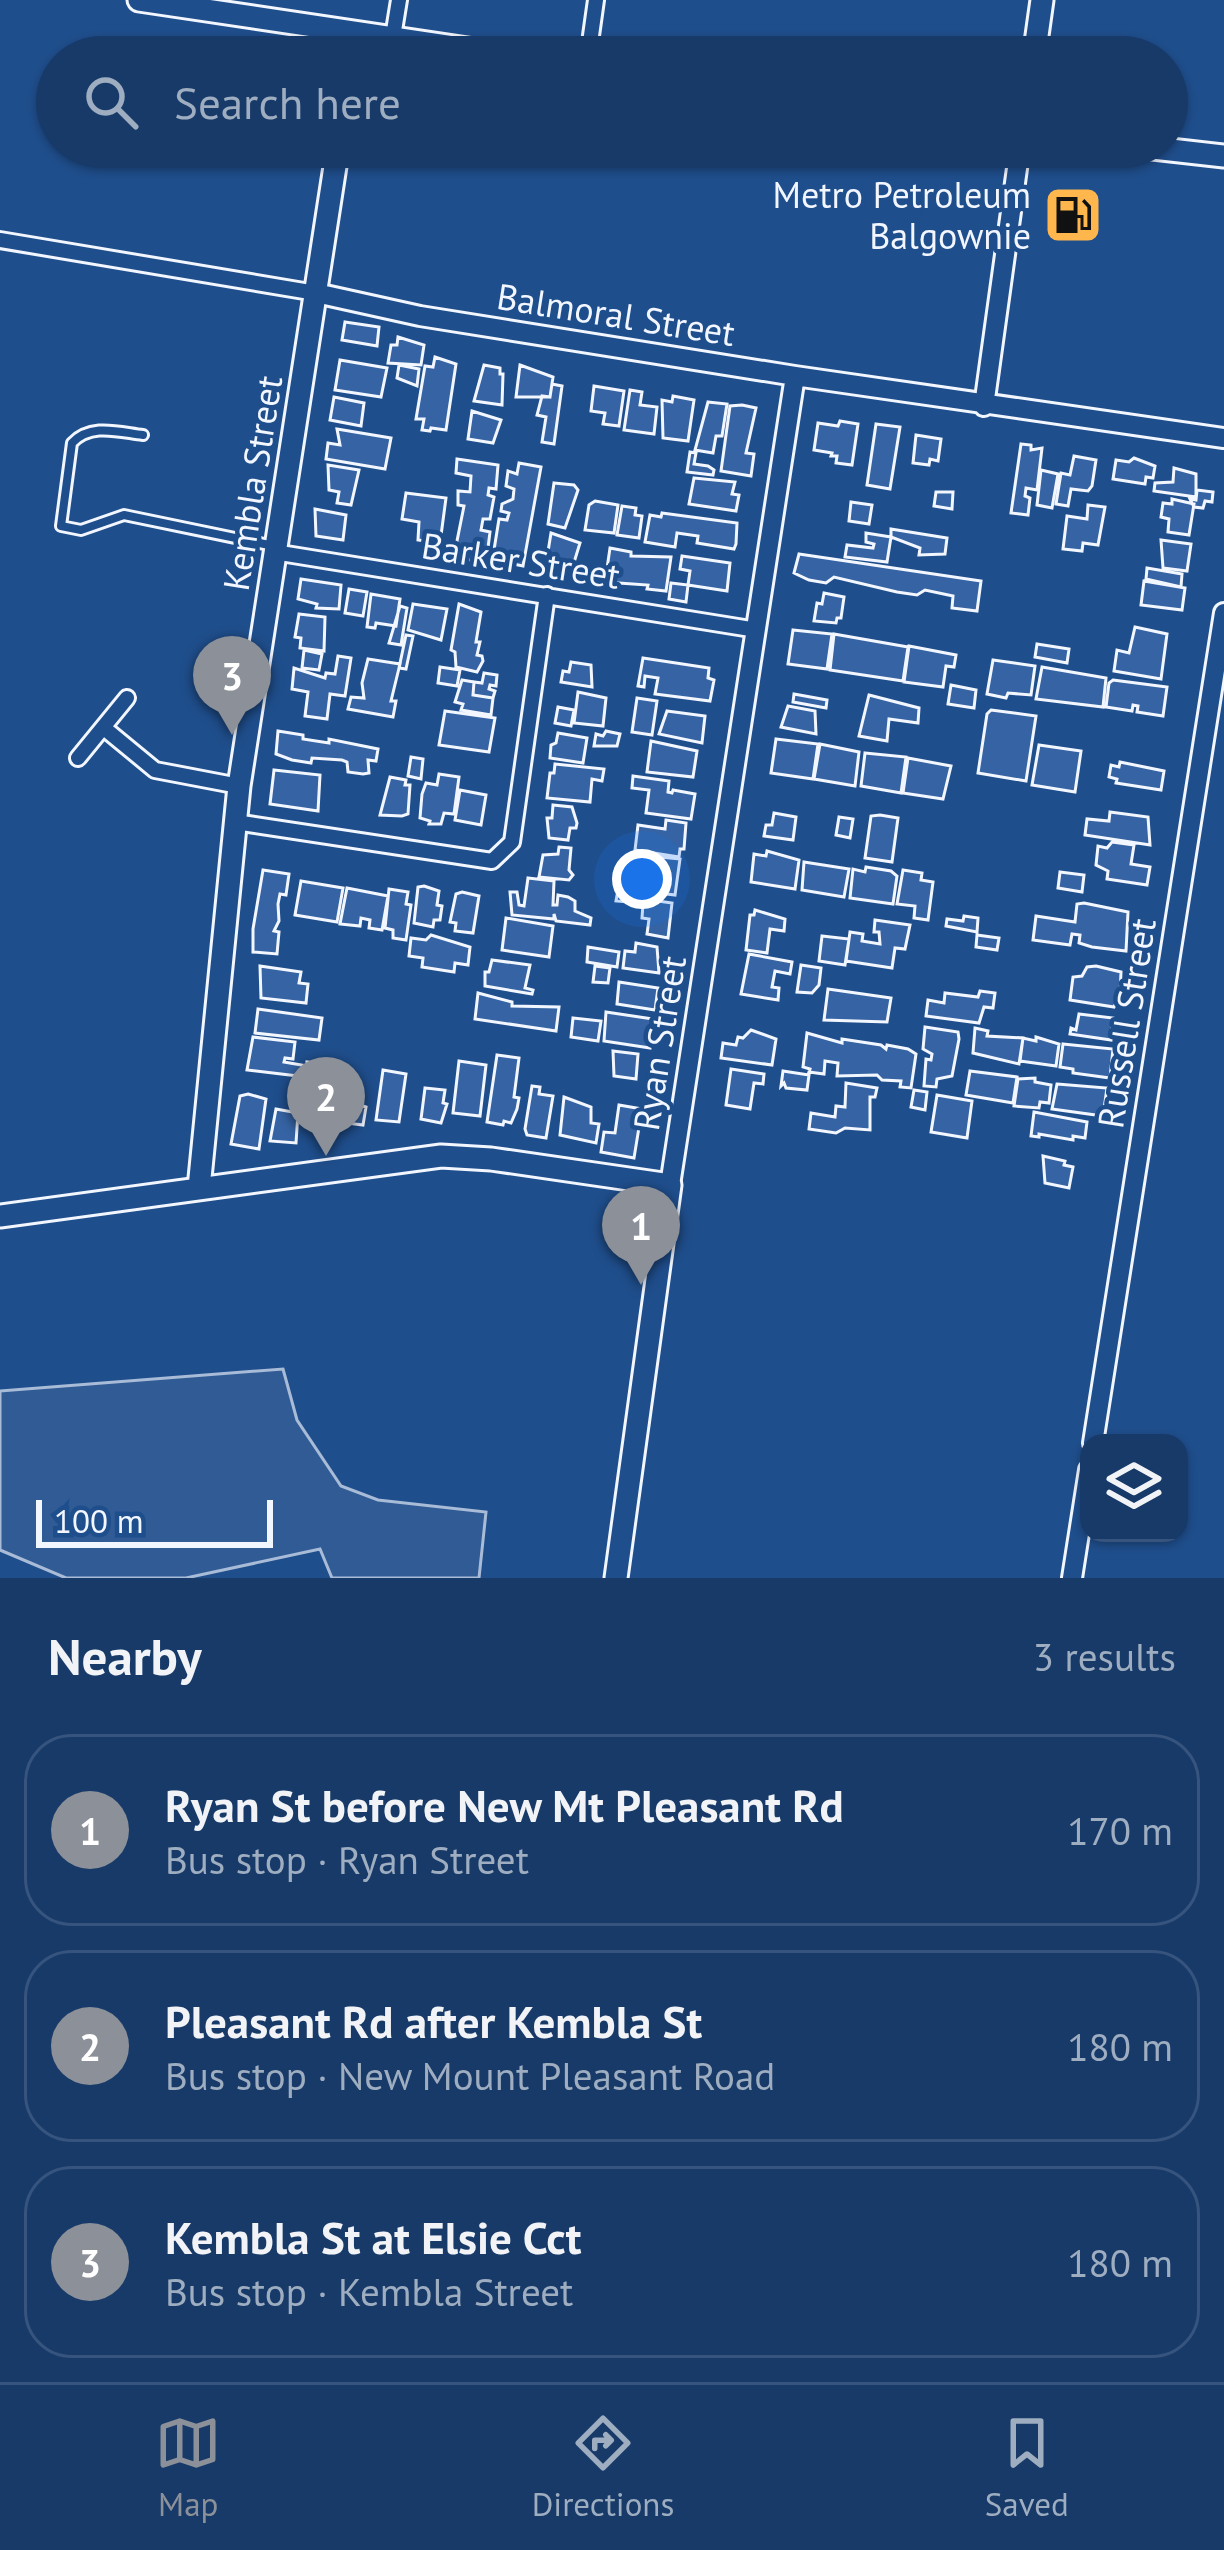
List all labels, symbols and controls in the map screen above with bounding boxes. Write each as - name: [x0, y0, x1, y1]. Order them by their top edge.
- search box: [36, 36, 1188, 168]
- icon: search: [78, 69, 144, 135]
- text: Search here: [174, 73, 401, 131]
- place label: Metro Petroleum Balgownie: [773, 171, 1031, 259]
- fuel station icon: Metro Petroleum Balgownie: [1042, 184, 1104, 246]
- street label: Balmoral Street: [494, 272, 738, 356]
- street label: Kembla Street: [212, 372, 292, 594]
- street label: Barker Street: [419, 521, 623, 599]
- pin: 3: [193, 636, 271, 735]
- your location: [612, 849, 672, 909]
- street label: Russell Street: [1086, 915, 1166, 1131]
- street label: Ryan Street: [622, 952, 696, 1134]
- pin: 2: [287, 1057, 365, 1156]
- pin: 1: [602, 1186, 680, 1285]
- map controls: [1080, 1434, 1188, 1542]
- button: layers: [1080, 1434, 1188, 1542]
- scale bar: [36, 1494, 273, 1547]
- text: 100 m: [54, 1499, 144, 1542]
- text: Nearby: [48, 1623, 202, 1689]
- text: 3 results: [1033, 1631, 1176, 1682]
- text: Ryan St before New Mt Pleasant Rd: [165, 1776, 844, 1834]
- text: 1: [79, 1805, 101, 1856]
- text: 170 m: [1067, 1805, 1173, 1856]
- text: Bus stop · Ryan Street: [165, 1834, 529, 1885]
- text: Pleasant Rd after Kembla St: [165, 1992, 702, 2050]
- text: 2: [79, 2021, 101, 2072]
- text: 180 m: [1067, 2021, 1173, 2072]
- text: Bus stop · New Mount Pleasant Road: [165, 2050, 775, 2101]
- text: Kembla St at Elsie Cct: [165, 2208, 581, 2266]
- text: 3: [79, 2237, 101, 2288]
- text: 180 m: [1067, 2237, 1173, 2288]
- text: Bus stop · Kembla Street: [165, 2266, 573, 2317]
- tab: Map: [155, 2410, 221, 2525]
- tab: Directions: [532, 2410, 674, 2525]
- tab: Saved: [985, 2410, 1069, 2525]

